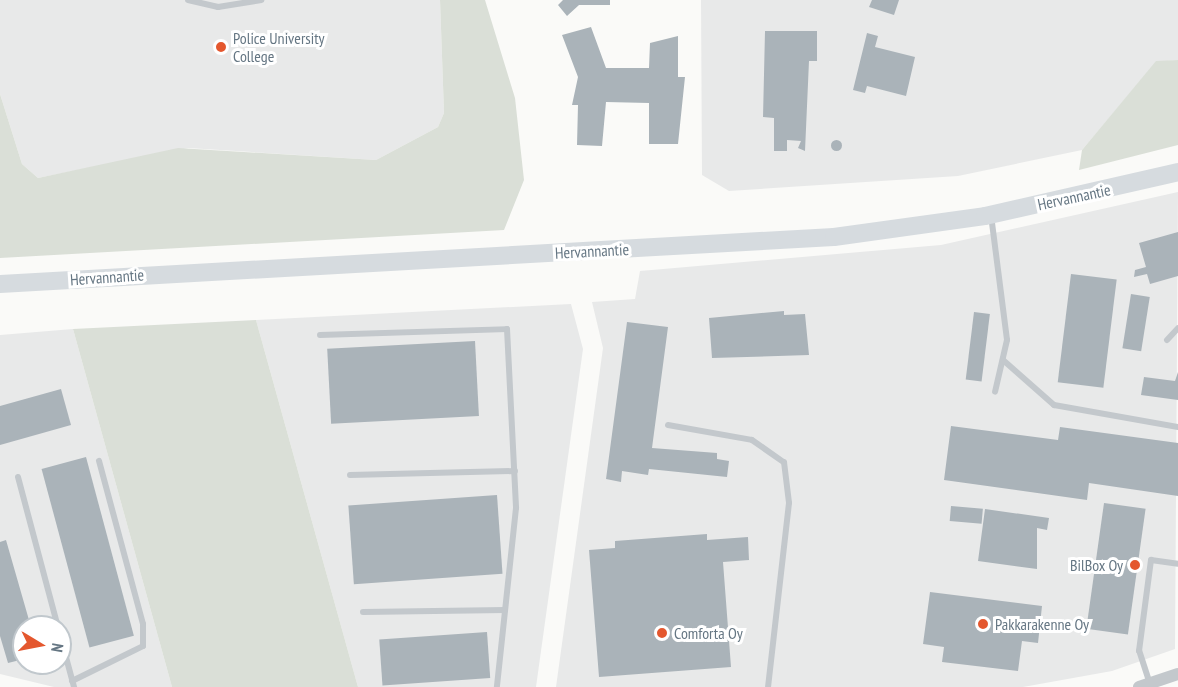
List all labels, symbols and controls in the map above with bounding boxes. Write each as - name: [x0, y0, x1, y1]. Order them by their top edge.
- place label: Police University College: [233, 28, 325, 66]
- marker: Police University College: [214, 40, 228, 54]
- street label: Hervannantie: [1036, 180, 1112, 214]
- street label: Hervannantie: [554, 239, 630, 263]
- street label: Hervannantie: [69, 265, 145, 289]
- place label: BilBox Oy: [1070, 555, 1123, 575]
- marker: BilBox Oy: [1128, 558, 1142, 572]
- place label: Pakkarakenne Oy: [995, 614, 1089, 634]
- north arrow: [12, 615, 72, 675]
- marker: Pakkarakenne Oy: [976, 617, 990, 631]
- place label: Comforta Oy: [674, 623, 743, 643]
- marker: Comforta Oy: [655, 626, 669, 640]
- text: N: [47, 642, 68, 654]

